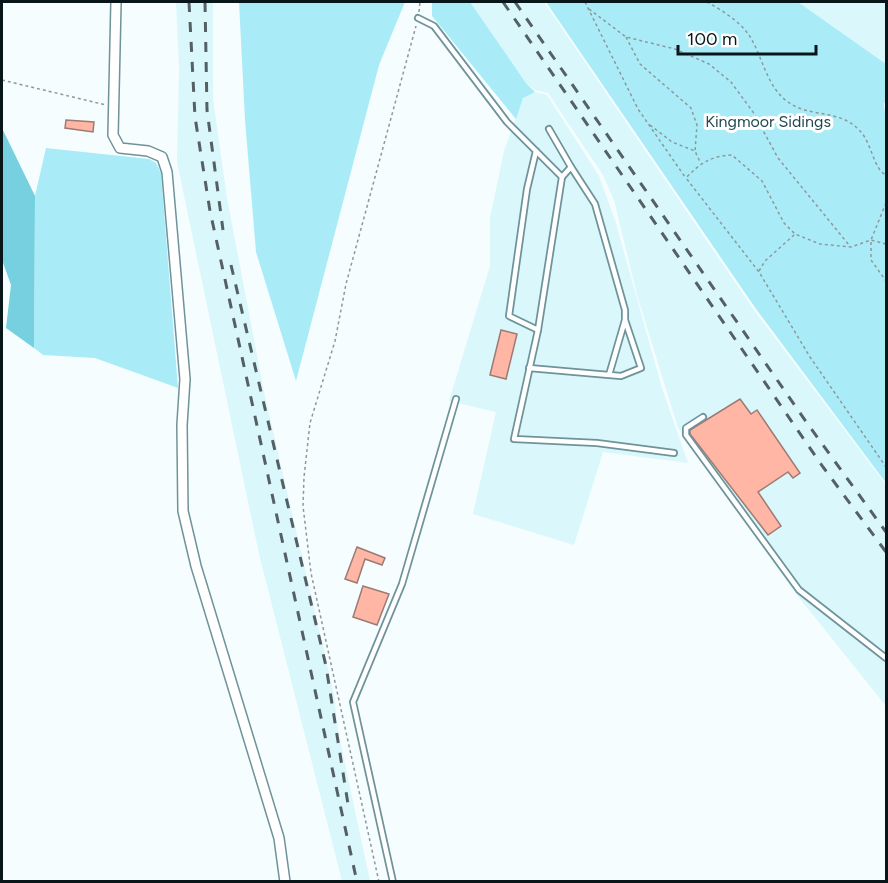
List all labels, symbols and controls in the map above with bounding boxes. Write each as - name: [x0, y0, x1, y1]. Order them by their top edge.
- scale bar: [678, 18, 816, 56]
- text: 100 m: [687, 28, 737, 50]
- park label: Kingmoor Sidings: [705, 112, 831, 131]

